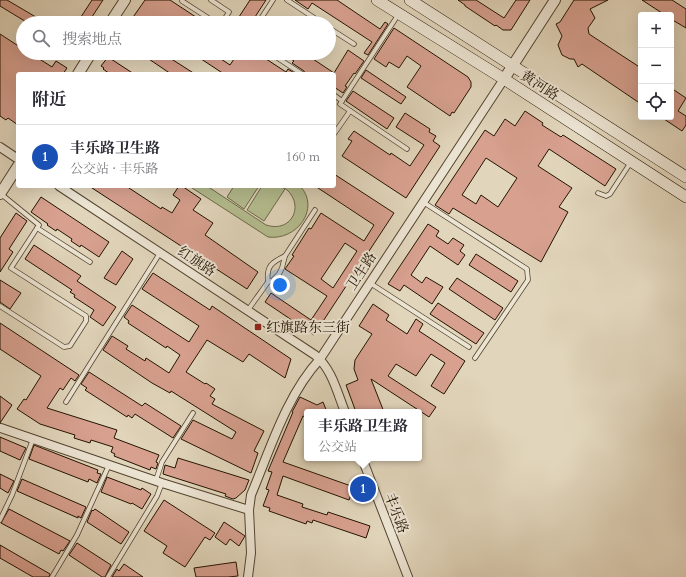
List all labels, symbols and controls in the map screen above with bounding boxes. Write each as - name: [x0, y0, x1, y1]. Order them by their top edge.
- map controls: [638, 12, 674, 120]
- button: +: [638, 12, 674, 48]
- search box: [16, 16, 336, 60]
- icon: search: [30, 27, 52, 49]
- text: 搜索地点: [62, 29, 122, 49]
- button: −: [638, 48, 674, 84]
- street label: 黄河路: [517, 66, 563, 105]
- button: locate: [638, 84, 674, 120]
- text: 附近: [32, 88, 66, 111]
- text: 丰乐路卫生路: [70, 138, 160, 158]
- text: 1: [42, 148, 48, 166]
- text: 160 m: [286, 148, 320, 166]
- text: 公交站 · 丰乐路: [70, 160, 158, 178]
- street label: 红旗路: [174, 242, 219, 281]
- street label: 卫生路: [342, 248, 381, 294]
- your location: [270, 275, 290, 295]
- place label: 红旗路东三街: [266, 318, 350, 337]
- marker: 红旗路东三街: [253, 322, 263, 332]
- popup: [304, 409, 422, 461]
- text: 丰乐路卫生路: [318, 416, 408, 436]
- text: 公交站: [318, 438, 357, 456]
- pin: 1: [350, 474, 376, 504]
- street label: 丰乐路: [380, 490, 413, 536]

